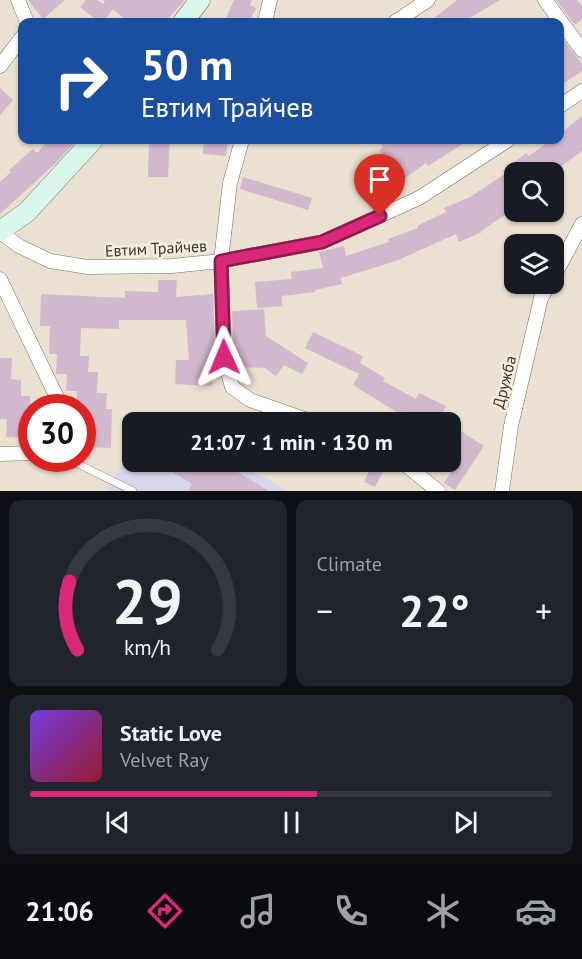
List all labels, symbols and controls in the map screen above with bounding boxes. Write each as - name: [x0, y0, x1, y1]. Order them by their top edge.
- text: 50 m: [141, 37, 233, 92]
- icon: right: [42, 42, 120, 120]
- text: Евтим Трайчев: [141, 90, 313, 124]
- pin: [354, 154, 405, 216]
- map controls: [504, 162, 564, 294]
- button: search: [504, 162, 564, 222]
- icon: arrive: [363, 163, 396, 196]
- button: layers: [504, 234, 564, 294]
- street label: Евтим Трайчев: [104, 235, 208, 261]
- position arrow: [192, 325, 256, 389]
- street label: Дружба: [488, 354, 520, 410]
- speed limit sign: 30: [18, 394, 96, 472]
- text: 21:07 · 1 min · 130 m: [190, 428, 393, 456]
- text: Climate: [317, 551, 382, 577]
- text: 29: [112, 560, 183, 641]
- text: 22°: [399, 581, 470, 639]
- text: −: [317, 589, 333, 632]
- text: +: [535, 589, 552, 632]
- text: km/h: [124, 633, 171, 661]
- text: Static Love: [120, 719, 222, 747]
- text: Velvet Ray: [120, 747, 209, 773]
- icon: previous: [101, 806, 134, 839]
- icon: pause: [275, 806, 308, 839]
- icon: next: [449, 806, 482, 839]
- icon: directions: [144, 890, 186, 932]
- icon: music: [237, 890, 279, 932]
- icon: phone: [330, 890, 372, 932]
- icon: climate: [422, 890, 464, 932]
- icon: car: [515, 890, 557, 932]
- text: 21:06: [25, 894, 94, 928]

